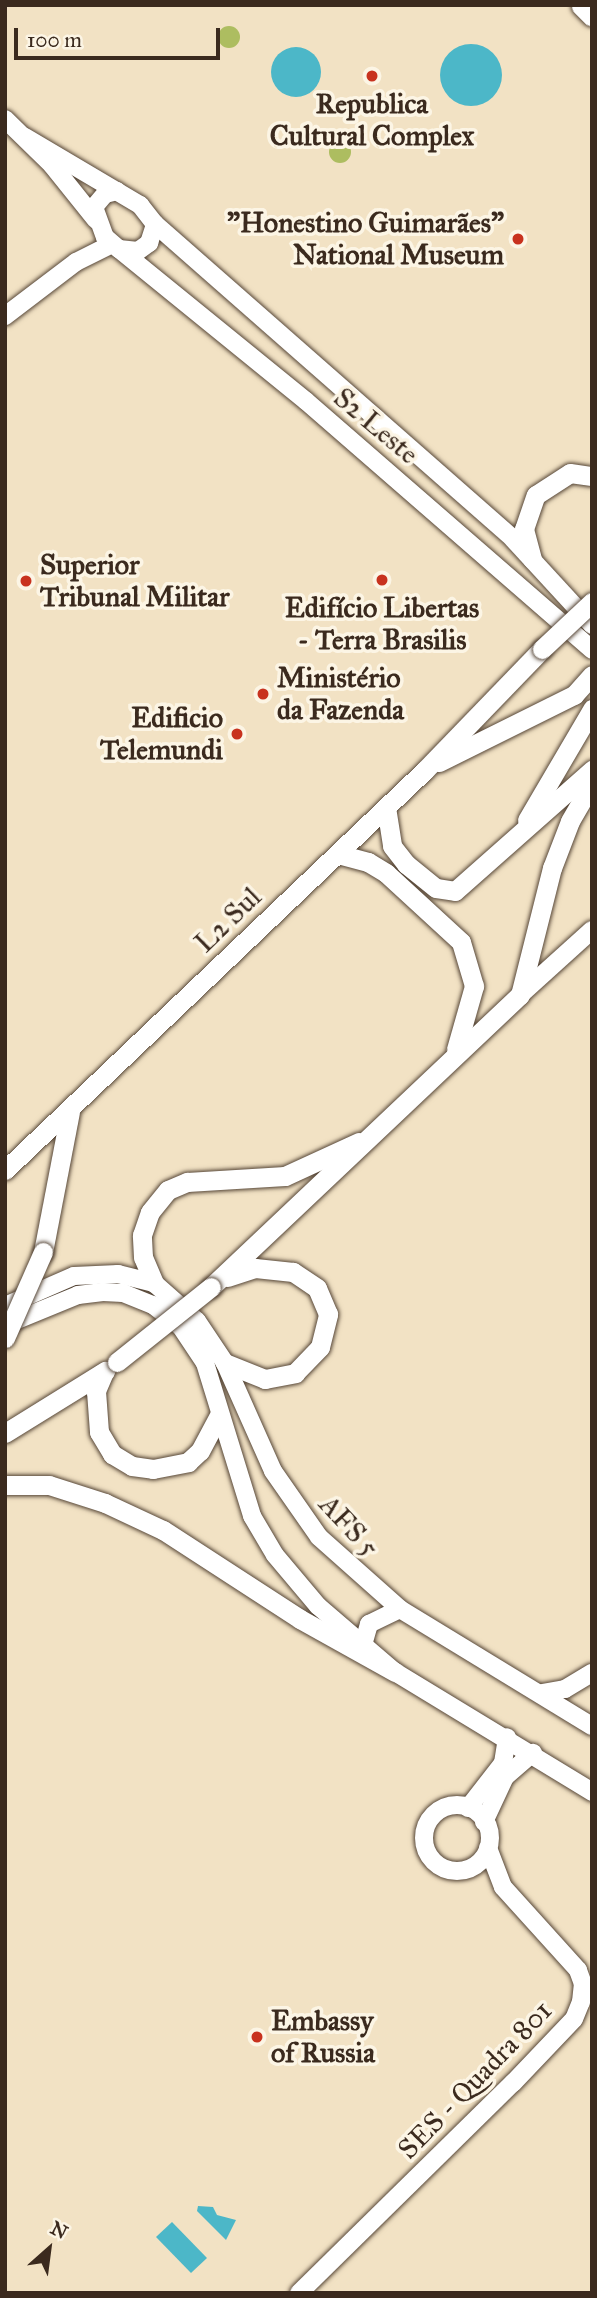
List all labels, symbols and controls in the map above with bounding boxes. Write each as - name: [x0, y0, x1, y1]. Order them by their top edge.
- scale bar: [18, 14, 224, 58]
- text: 100 m: [27, 27, 82, 53]
- marker: Republica Cultural Complex: [364, 68, 380, 84]
- place label: Republica Cultural Complex: [270, 87, 474, 153]
- place label: "Honestino Guimarães" National Museum: [227, 206, 504, 272]
- marker: "Honestino Guimarães" National Museum: [510, 231, 526, 247]
- street label: S2 Leste: [327, 381, 425, 471]
- place label: Superior Tribunal Militar: [40, 548, 230, 614]
- marker: Edifício Libertas - Terra Brasilis: [374, 572, 390, 588]
- marker: Superior Tribunal Militar: [18, 573, 34, 589]
- place label: Edifício Libertas - Terra Brasilis: [285, 591, 479, 657]
- place label: Ministério da Fazenda: [277, 661, 404, 727]
- marker: Ministério da Fazenda: [255, 686, 271, 702]
- place label: Edificio Telemundi: [100, 701, 223, 767]
- marker: Edificio Telemundi: [229, 726, 245, 742]
- street label: L2 Sul: [188, 880, 268, 960]
- street label: AFS 5: [312, 1488, 386, 1564]
- street label: SES - Quadra 801: [391, 1994, 559, 2166]
- place label: Embassy of Russia: [271, 2004, 375, 2070]
- marker: Embassy of Russia: [249, 2029, 265, 2045]
- north arrow: [14, 2214, 84, 2284]
- text: N: [47, 2216, 72, 2244]

